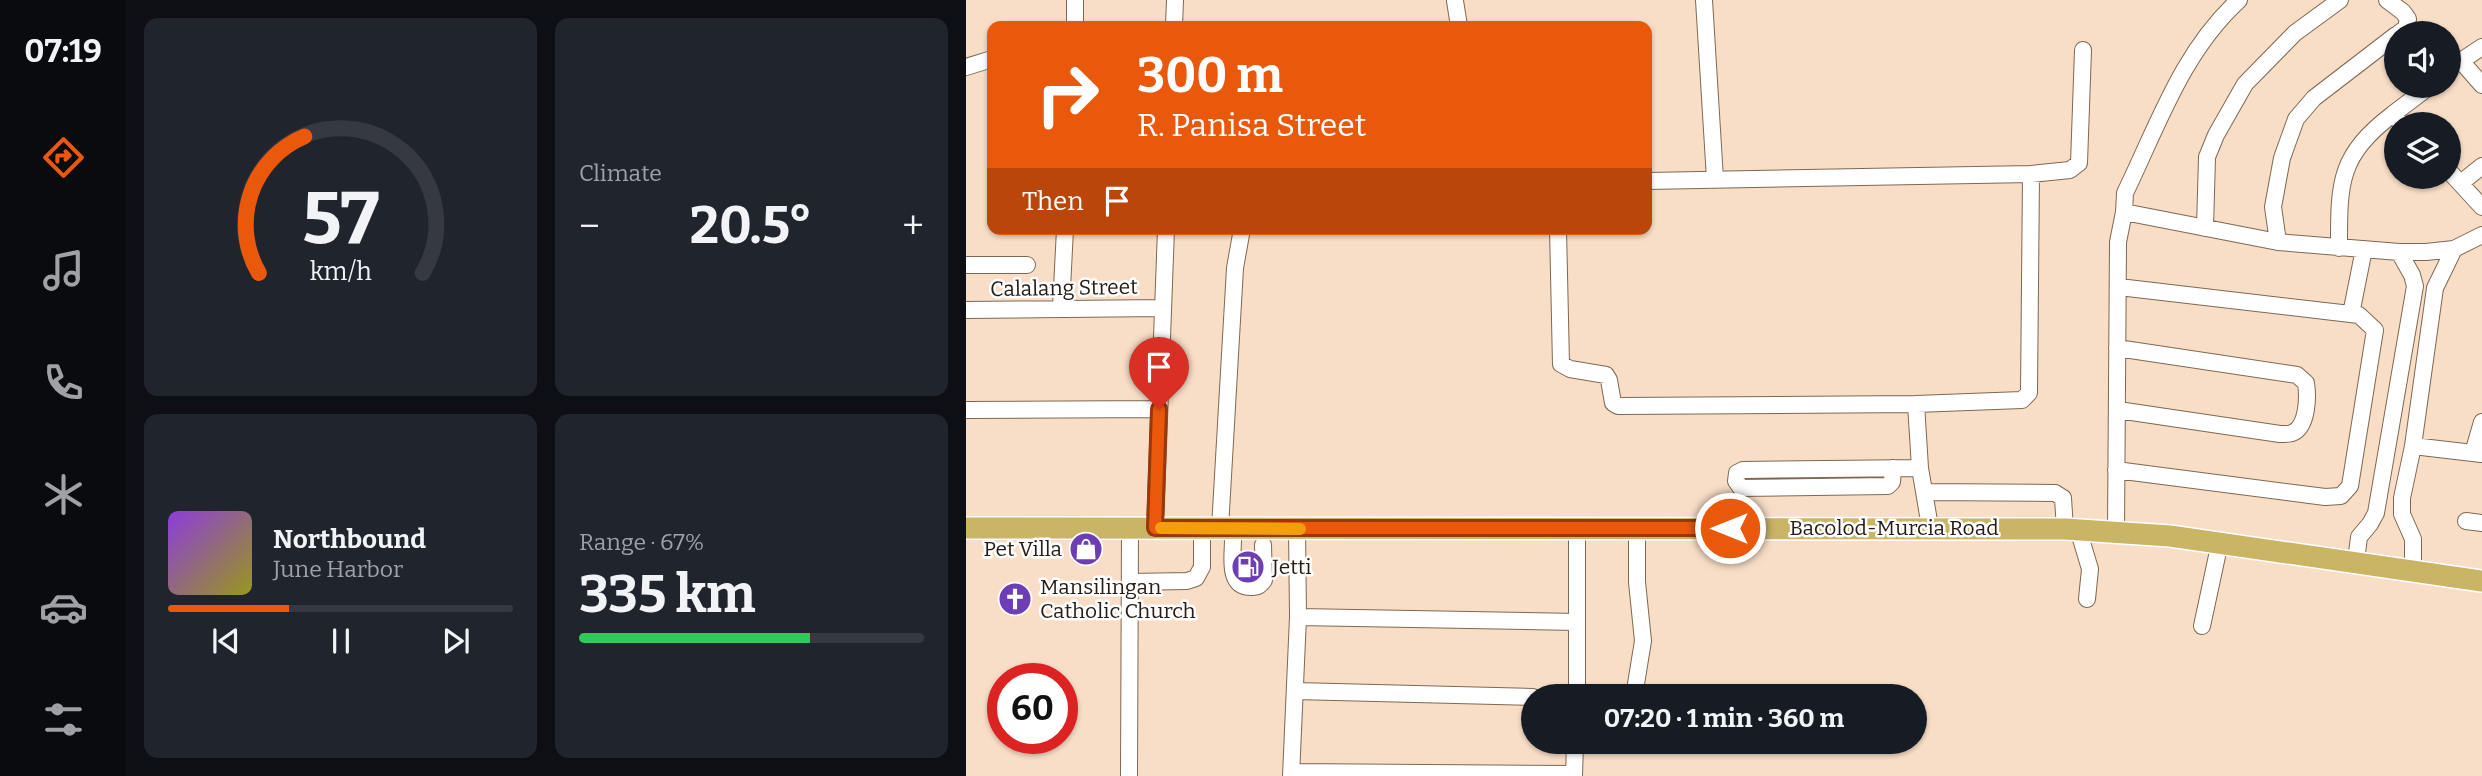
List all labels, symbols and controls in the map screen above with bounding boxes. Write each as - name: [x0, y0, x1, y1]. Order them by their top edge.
- map controls: [2384, 21, 2461, 189]
- button: sound: [2384, 21, 2461, 98]
- text: 07:19: [24, 32, 102, 70]
- text: 300 m: [1137, 46, 1283, 105]
- icon: right: [1022, 49, 1113, 140]
- text: R. Panisa Street: [1137, 106, 1366, 144]
- button: layers: [2384, 112, 2461, 189]
- icon: directions: [39, 133, 88, 182]
- text: Climate: [579, 159, 662, 187]
- text: 57: [302, 175, 379, 262]
- icon: arrive: [1098, 182, 1136, 220]
- text: Then: [1022, 186, 1084, 217]
- text: 20.5°: [690, 194, 813, 257]
- text: −: [579, 203, 600, 249]
- text: +: [902, 203, 924, 249]
- icon: music: [39, 246, 88, 295]
- text: km/h: [310, 257, 372, 287]
- street label: Calalang Street: [990, 274, 1138, 302]
- pin: [1129, 337, 1189, 409]
- icon: arrive: [1140, 348, 1178, 386]
- icon: phone: [39, 358, 88, 407]
- icon: climate: [39, 470, 88, 519]
- position arrow: [1693, 491, 1767, 565]
- street label: Bacolod-Murcia Road: [1789, 515, 1999, 541]
- text: Northbound: [273, 524, 426, 555]
- text: Range · 67%: [579, 528, 704, 556]
- shop icon: Pet Villa: [1067, 530, 1105, 568]
- place label: Pet Villa: [983, 536, 1063, 562]
- fuel station icon: Jetti: [1229, 548, 1267, 586]
- place label: Jetti: [1271, 554, 1312, 580]
- text: June Harbor: [273, 555, 403, 583]
- text: 335 km: [579, 563, 756, 626]
- place label: Mansilingan Catholic Church: [1040, 574, 1196, 624]
- church icon: Mansilingan Catholic Church: [996, 580, 1034, 618]
- icon: car: [39, 583, 88, 632]
- icon: previous: [207, 622, 245, 660]
- icon: pause: [322, 622, 360, 660]
- icon: next: [437, 622, 475, 660]
- speed limit sign: 60: [987, 663, 1078, 754]
- icon: filters: [39, 695, 88, 744]
- text: 07:20 · 1 min · 360 m: [1604, 703, 1844, 734]

